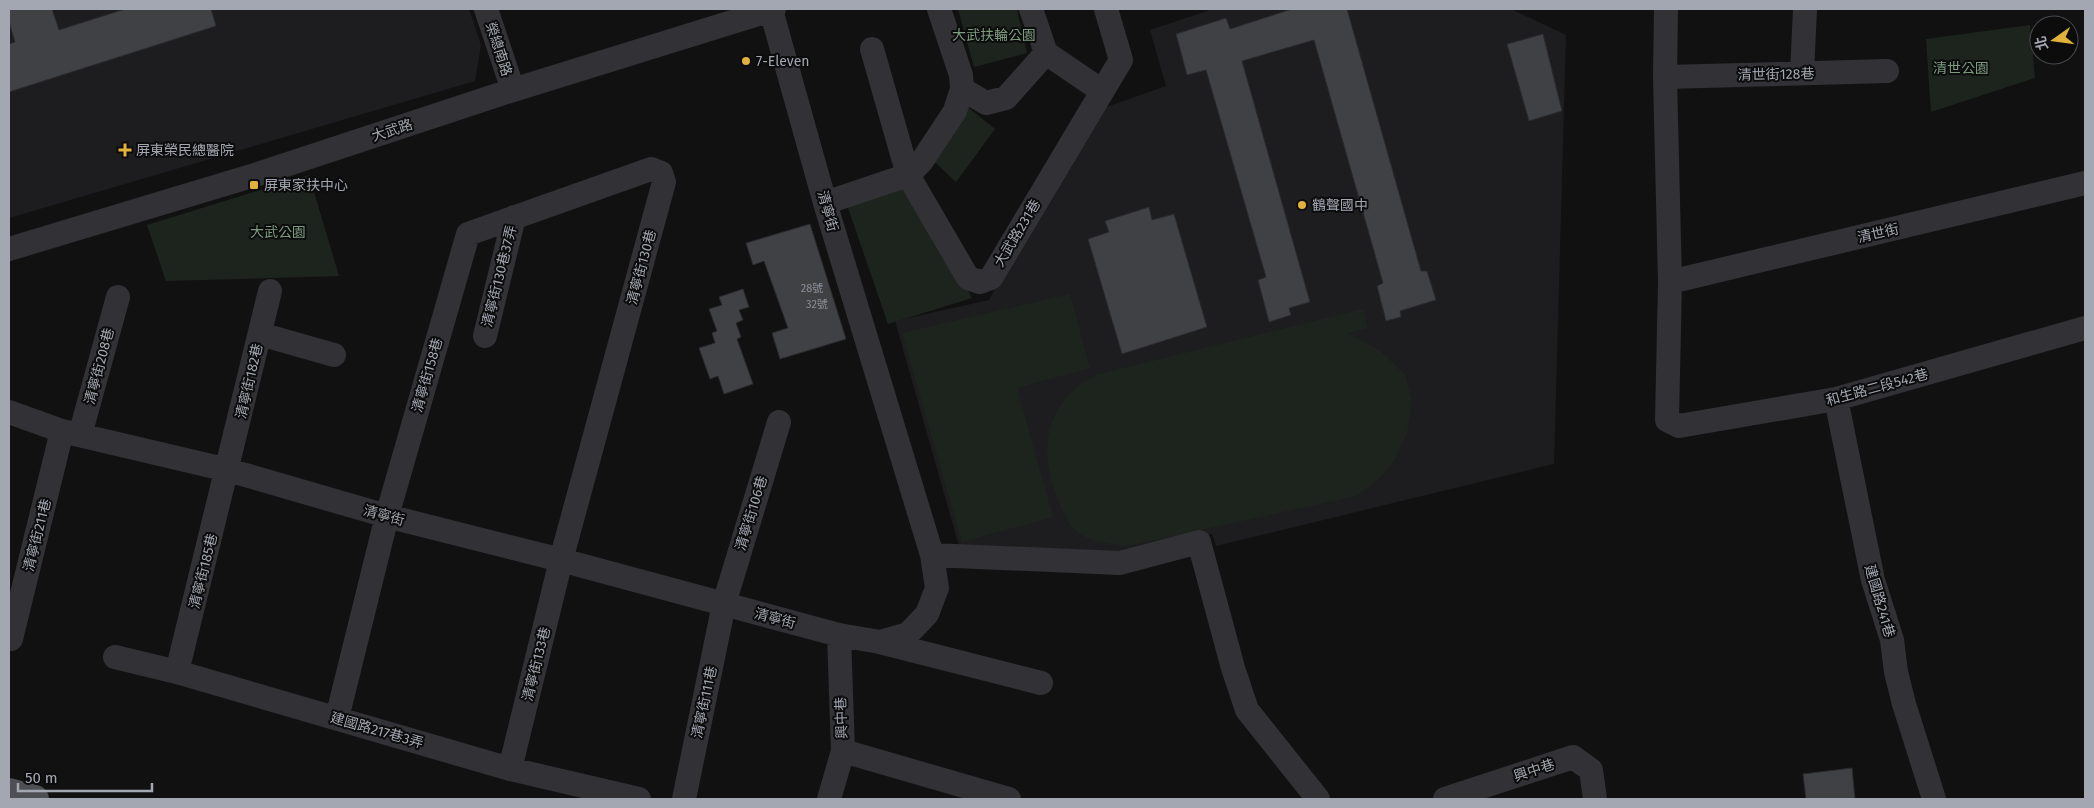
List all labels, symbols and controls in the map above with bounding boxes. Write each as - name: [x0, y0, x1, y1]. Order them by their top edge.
- north arrow: [2029, 15, 2079, 65]
- street label: 榮總南路: [482, 20, 515, 78]
- park label: 大武扶輪公園: [952, 27, 1036, 44]
- text: 北: [2032, 34, 2052, 52]
- place label: 7-Eleven: [756, 53, 810, 70]
- marker: 7-Eleven: [740, 55, 752, 67]
- park label: 清世公園: [1933, 60, 1989, 77]
- street label: 清世街128巷: [1738, 65, 1815, 84]
- street label: 大武路: [370, 116, 415, 145]
- place label: 屏東榮民總醫院: [136, 142, 234, 159]
- marker: 屏東榮民總醫院: [118, 143, 132, 157]
- place label: 屏東家扶中心: [264, 177, 348, 194]
- marker: 屏東家扶中心: [248, 179, 260, 191]
- street label: 清寧街: [814, 189, 841, 234]
- street label: 大武路231巷: [991, 196, 1044, 270]
- place label: 鶴聲國中: [1312, 197, 1368, 214]
- marker: 鶴聲國中: [1296, 199, 1308, 211]
- street label: 清世街: [1856, 220, 1900, 246]
- park label: 大武公園: [250, 224, 306, 241]
- street label: 清寧街130巷37弄: [479, 224, 520, 329]
- street label: 清寧街130巷: [623, 228, 660, 306]
- house number: 28號: [801, 282, 823, 295]
- house number: 32號: [806, 298, 828, 311]
- street label: 清寧街208巷: [81, 326, 118, 406]
- street label: 清寧街158巷: [409, 336, 446, 414]
- street label: 清寧街182巷: [233, 342, 266, 420]
- street label: 和生路二段542巷: [1824, 366, 1930, 409]
- street label: 清寧街106巷: [732, 474, 771, 553]
- street label: 清寧街211巷: [20, 497, 55, 573]
- street label: 清寧街: [361, 502, 406, 529]
- street label: 清寧街185巷: [186, 532, 221, 610]
- street label: 建國路241巷: [1861, 563, 1898, 640]
- street label: 清寧街: [752, 605, 797, 632]
- street label: 清寧街133巷: [519, 625, 554, 703]
- street label: 清寧街111巷: [689, 664, 720, 740]
- street label: 興中巷: [832, 697, 851, 739]
- street label: 建國路217巷3弄: [328, 709, 425, 752]
- street label: 興中巷: [1512, 756, 1557, 785]
- scale bar: [18, 760, 151, 792]
- text: 50 m: [25, 769, 58, 787]

